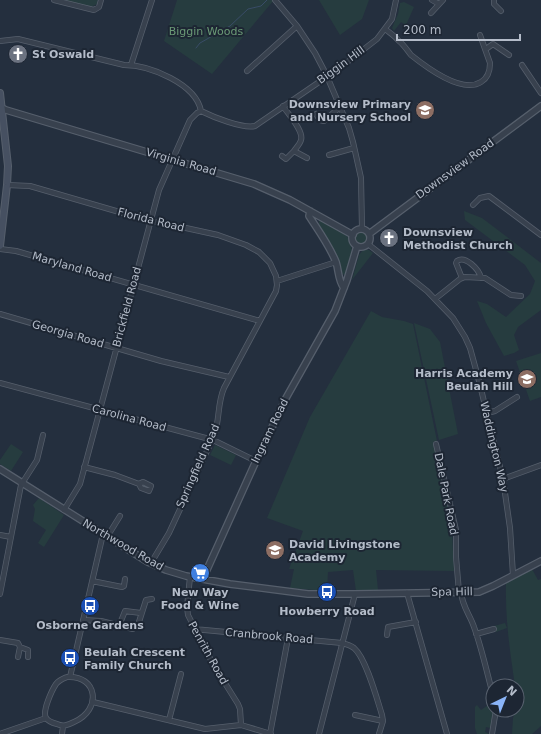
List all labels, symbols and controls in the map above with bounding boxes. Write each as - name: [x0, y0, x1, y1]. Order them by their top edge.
- scale bar: [397, 16, 520, 42]
- text: 200 m: [403, 23, 441, 37]
- park label: Biggin Woods: [169, 25, 244, 38]
- church icon: St Oswald: [7, 43, 29, 65]
- street label: Biggin Hill: [315, 43, 367, 87]
- place label: St Oswald: [32, 48, 94, 61]
- place label: Downsview Primary and Nursery School: [289, 98, 411, 124]
- school or university icon: Downsview Primary and Nursery School: [414, 99, 436, 121]
- street label: Downsview Road: [413, 136, 497, 202]
- street label: Virginia Road: [144, 146, 218, 178]
- street label: Florida Road: [116, 205, 186, 235]
- place label: Downsview Methodist Church: [403, 226, 513, 252]
- church icon: Downsview Methodist Church: [378, 227, 400, 249]
- street label: Maryland Road: [31, 249, 113, 285]
- street label: Brickfield Road: [110, 266, 144, 348]
- street label: Georgia Road: [31, 318, 105, 350]
- place label: Harris Academy Beulah Hill: [415, 367, 513, 393]
- school or university icon: Harris Academy Beulah Hill: [516, 368, 538, 390]
- street label: Ingram Road: [249, 397, 291, 465]
- street label: Waddington Way: [477, 400, 511, 494]
- street label: Carolina Road: [90, 402, 168, 434]
- street label: Springfield Road: [174, 422, 222, 510]
- street label: Dale Park Road: [432, 452, 460, 536]
- street label: Northwood Road: [80, 517, 166, 573]
- place label: David Livingstone Academy: [289, 538, 400, 564]
- school or university icon: David Livingstone Academy: [264, 539, 286, 561]
- supermarket icon: New Way Food & Wine: [189, 562, 211, 584]
- bus stop icon: Howberry Road: [316, 581, 338, 603]
- street label: Spa Hill: [431, 585, 473, 599]
- place label: New Way Food & Wine: [161, 586, 239, 612]
- bus stop icon: Osborne Gardens: [79, 595, 101, 617]
- place label: Howberry Road: [279, 605, 375, 618]
- place label: Osborne Gardens: [36, 619, 144, 632]
- street label: Penrith Road: [185, 619, 231, 687]
- street label: Cranbrook Road: [225, 626, 313, 646]
- place label: Beulah Crescent Family Church: [84, 646, 185, 672]
- bus stop icon: Beulah Crescent Family Church: [59, 647, 81, 669]
- north arrow: [485, 678, 525, 718]
- text: N: [504, 683, 519, 699]

